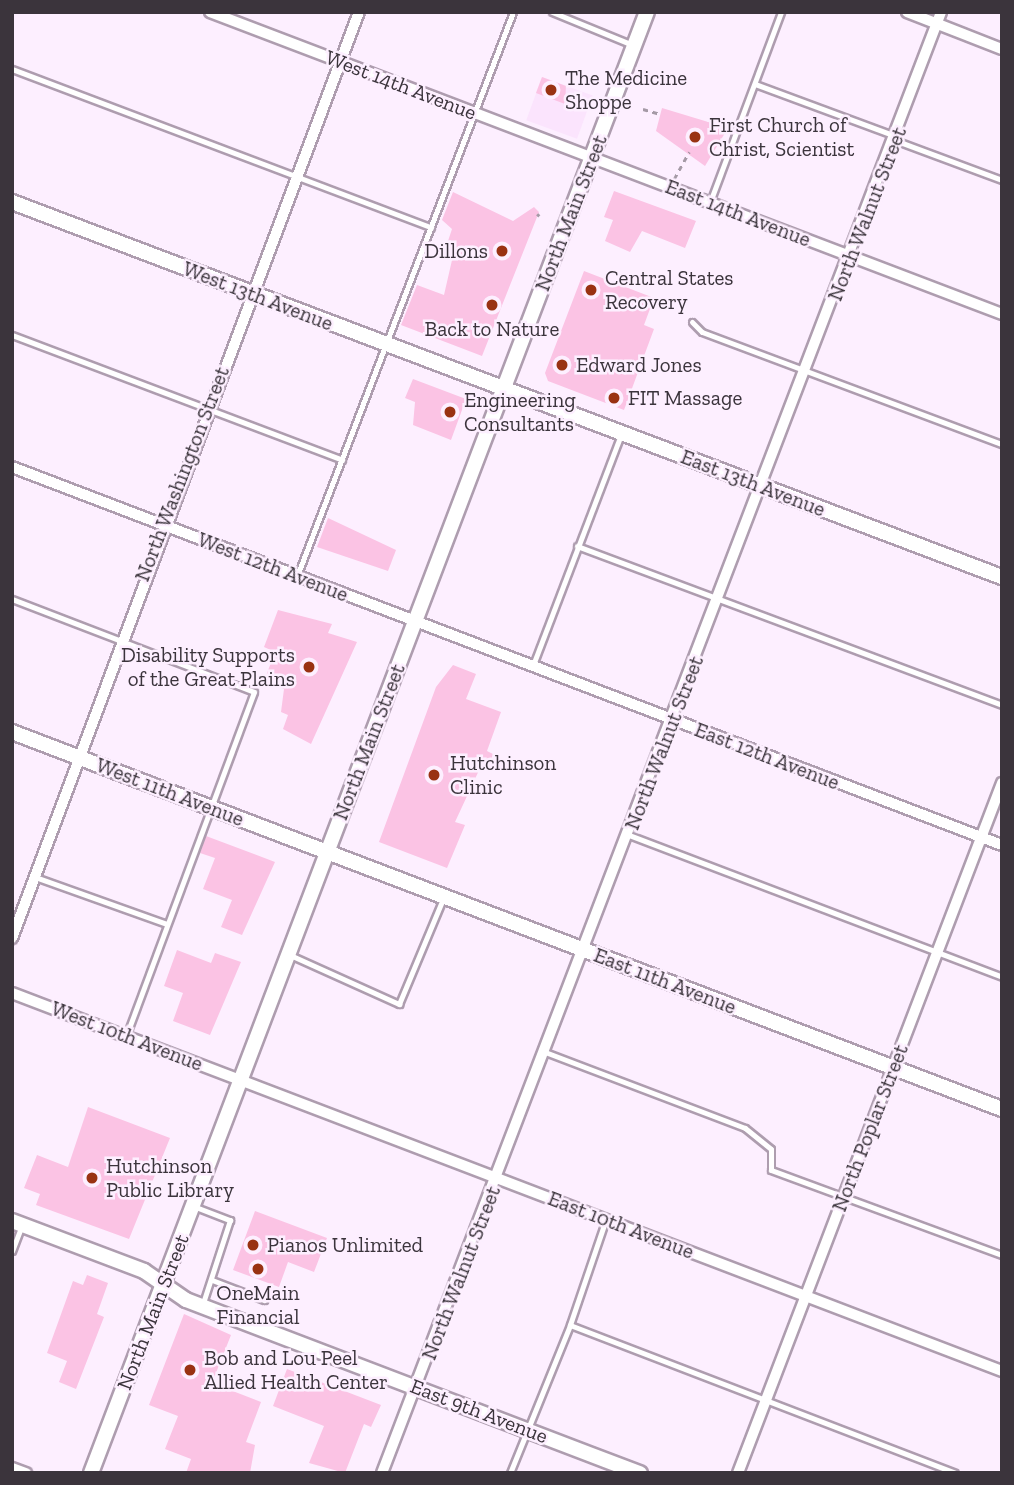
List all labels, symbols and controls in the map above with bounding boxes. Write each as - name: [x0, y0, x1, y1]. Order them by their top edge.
- street label: West 14th Avenue: [322, 44, 480, 126]
- place label: The Medicine Shoppe: [565, 65, 687, 115]
- marker: The Medicine Shoppe: [543, 82, 559, 98]
- place label: First Church of Christ, Scientist: [709, 112, 854, 162]
- street label: North Walnut Street: [822, 123, 912, 305]
- marker: First Church of Christ, Scientist: [687, 129, 703, 145]
- street label: North Main Street: [530, 131, 612, 295]
- street label: East 14th Avenue: [661, 174, 815, 252]
- place label: Dillons: [424, 238, 488, 264]
- marker: Dillons: [494, 243, 510, 259]
- street label: West 13th Avenue: [179, 256, 337, 336]
- place label: Central States Recovery: [605, 265, 734, 315]
- marker: Central States Recovery: [583, 282, 599, 298]
- marker: Back to Nature: [484, 297, 500, 313]
- place label: Back to Nature: [425, 316, 559, 342]
- place label: Edward Jones: [576, 352, 702, 378]
- marker: Edward Jones: [554, 357, 570, 373]
- street label: North Washington Street: [129, 363, 235, 585]
- place label: FIT Massage: [628, 385, 743, 411]
- place label: Engineering Consultants: [464, 387, 576, 437]
- marker: FIT Massage: [606, 390, 622, 406]
- marker: Engineering Consultants: [442, 404, 458, 420]
- street label: East 13th Avenue: [677, 444, 829, 522]
- street label: West 12th Avenue: [194, 527, 352, 607]
- place label: Disability Supports of the Great Plains: [120, 642, 295, 692]
- street label: North Walnut Street: [619, 652, 709, 834]
- marker: Disability Supports of the Great Plains: [301, 659, 317, 675]
- street label: North Main Street: [328, 660, 410, 824]
- street label: East 12th Avenue: [691, 717, 843, 795]
- place label: Hutchinson Clinic: [450, 750, 556, 800]
- street label: West 11th Avenue: [92, 752, 248, 832]
- marker: Hutchinson Clinic: [424, 765, 444, 785]
- street label: East 11th Avenue: [590, 942, 740, 1020]
- street label: West 10th Avenue: [47, 995, 207, 1077]
- street label: North Poplar Street: [826, 1041, 914, 1215]
- place label: Hutchinson Public Library: [106, 1153, 234, 1203]
- marker: Hutchinson Public Library: [84, 1170, 100, 1186]
- street label: North Walnut Street: [416, 1182, 506, 1364]
- street label: East 10th Avenue: [544, 1185, 698, 1265]
- street label: North Main Street: [112, 1230, 194, 1394]
- place label: Pianos Unlimited: [267, 1232, 423, 1258]
- marker: Pianos Unlimited: [245, 1237, 261, 1253]
- marker: OneMain Financial: [250, 1261, 266, 1277]
- place label: OneMain Financial: [216, 1280, 300, 1330]
- place label: Bob and Lou Peel Allied Health Center: [204, 1345, 388, 1395]
- marker: Bob and Lou Peel Allied Health Center: [182, 1362, 198, 1378]
- street label: East 9th Avenue: [406, 1373, 552, 1449]

